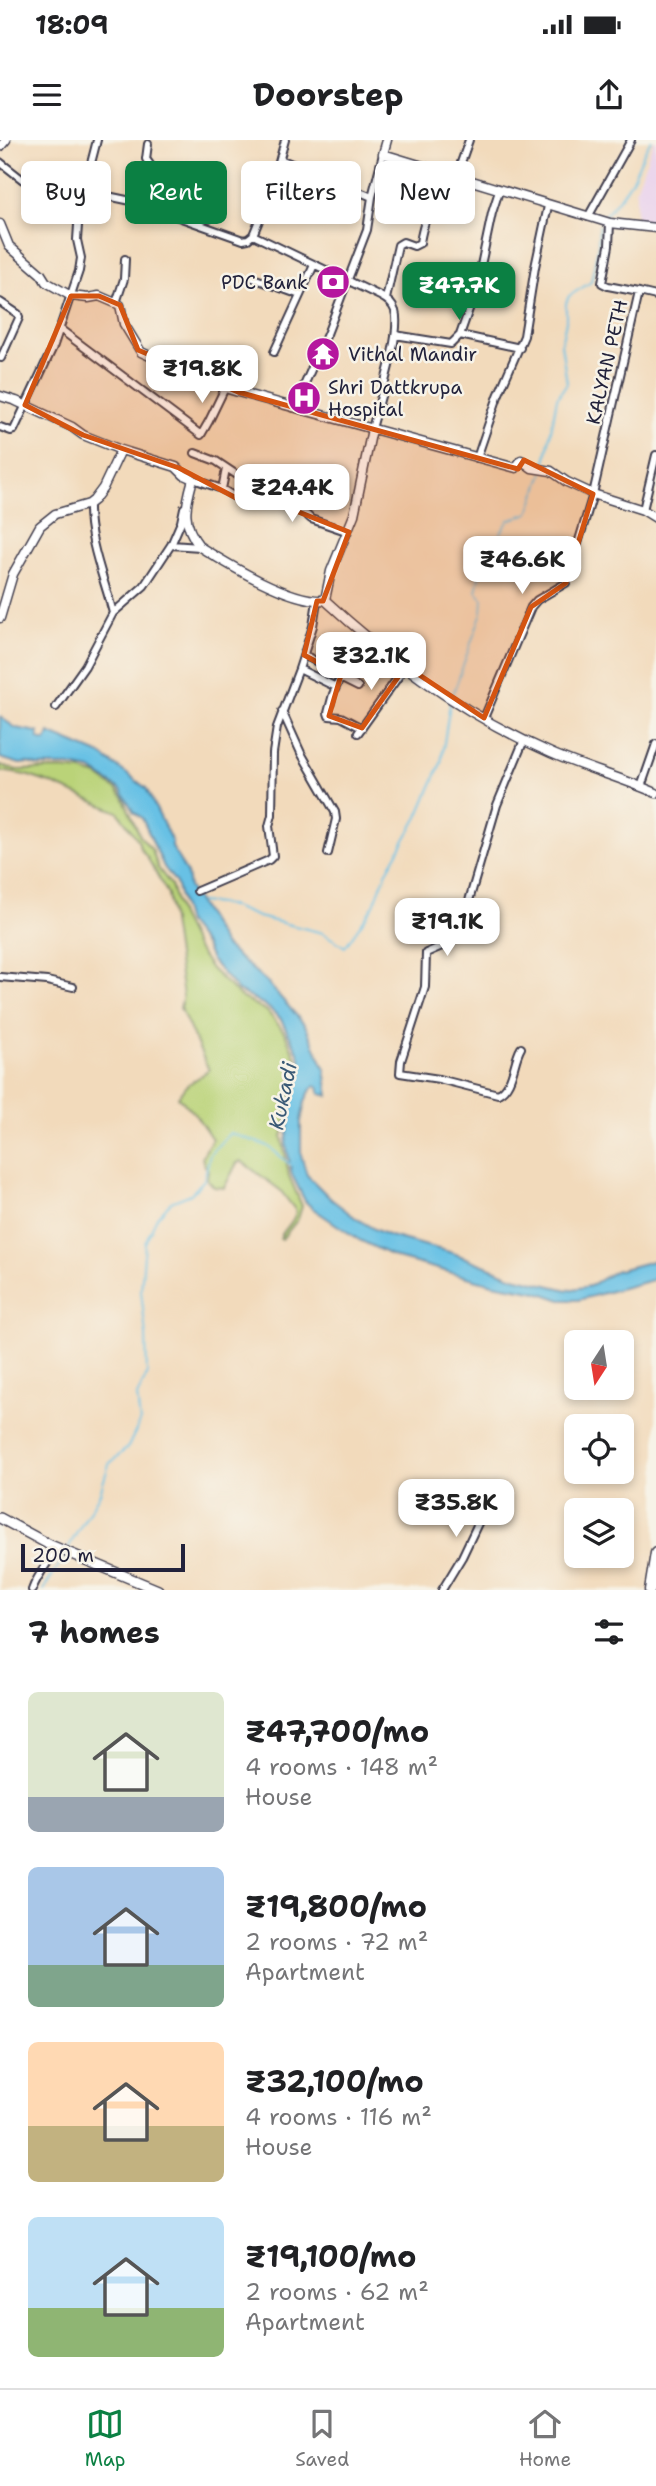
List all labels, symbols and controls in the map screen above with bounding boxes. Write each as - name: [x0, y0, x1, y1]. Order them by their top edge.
- text: 18:09: [35, 7, 109, 42]
- text: Doorstep: [253, 73, 403, 116]
- icon: menu: [28, 76, 66, 114]
- icon: share: [590, 76, 628, 114]
- chip: Buy: [21, 161, 111, 224]
- chip: Rent: [125, 161, 227, 224]
- chip: Filters: [241, 161, 361, 224]
- chip: New: [375, 161, 475, 224]
- pin: ₹47.7K: [402, 262, 516, 322]
- bank icon: PDC Bank: [314, 263, 352, 301]
- place label: PDC Bank: [221, 270, 308, 295]
- text: ₹47.7K: [418, 270, 500, 300]
- street label: KALYAN PETH: [581, 297, 633, 427]
- temple icon: Vithal Mandir: [304, 335, 342, 373]
- place label: Vithal Mandir: [348, 342, 477, 367]
- pin: ₹19.8K: [145, 345, 259, 405]
- text: ₹19.8K: [162, 353, 242, 383]
- place label: Shri Dattkrupa Hospital: [328, 375, 462, 422]
- hospital icon: Shri Dattkrupa Hospital: [285, 379, 323, 417]
- pin: ₹24.4K: [235, 464, 349, 524]
- text: ₹24.4K: [250, 472, 334, 502]
- pin: ₹46.6K: [465, 536, 579, 596]
- text: ₹46.6K: [479, 544, 565, 574]
- pin: ₹32.1K: [314, 632, 428, 692]
- text: ₹32.1K: [332, 640, 410, 670]
- pin: ₹19.1K: [390, 898, 504, 958]
- text: ₹19.1K: [411, 906, 483, 936]
- water label: Kukadi: [262, 1059, 304, 1132]
- north arrow: [564, 1330, 634, 1400]
- map controls: [564, 1330, 634, 1568]
- button: locate: [564, 1414, 634, 1484]
- pin: ₹35.8K: [399, 1480, 513, 1539]
- text: ₹35.8K: [414, 1487, 498, 1517]
- button: layers: [564, 1498, 634, 1568]
- scale bar: [21, 1541, 186, 1573]
- text: 200 m: [32, 1543, 94, 1568]
- text: 7 homes: [28, 1612, 160, 1653]
- icon: filters: [590, 1613, 628, 1651]
- text: ₹47,700/mo: [245, 1711, 429, 1752]
- icon: home: [84, 1720, 168, 1804]
- text: 4 rooms · 148 m²: [245, 1752, 438, 1782]
- text: House: [245, 1782, 313, 1812]
- text: ₹19,800/mo: [245, 1886, 427, 1927]
- icon: home: [84, 1895, 168, 1979]
- text: 2 rooms · 72 m²: [245, 1927, 428, 1957]
- text: Apartment: [245, 1957, 365, 1987]
- text: ₹32,100/mo: [245, 2061, 424, 2102]
- icon: home: [84, 2070, 168, 2154]
- text: 4 rooms · 116 m²: [245, 2102, 432, 2132]
- text: House: [245, 2132, 313, 2162]
- text: ₹19,100/mo: [245, 2236, 417, 2277]
- icon: home: [84, 2245, 168, 2329]
- text: 2 rooms · 62 m²: [245, 2277, 429, 2307]
- text: Apartment: [245, 2307, 365, 2337]
- tab: Map: [85, 2405, 126, 2472]
- tab: Saved: [295, 2405, 349, 2472]
- tab: Home: [519, 2405, 571, 2472]

